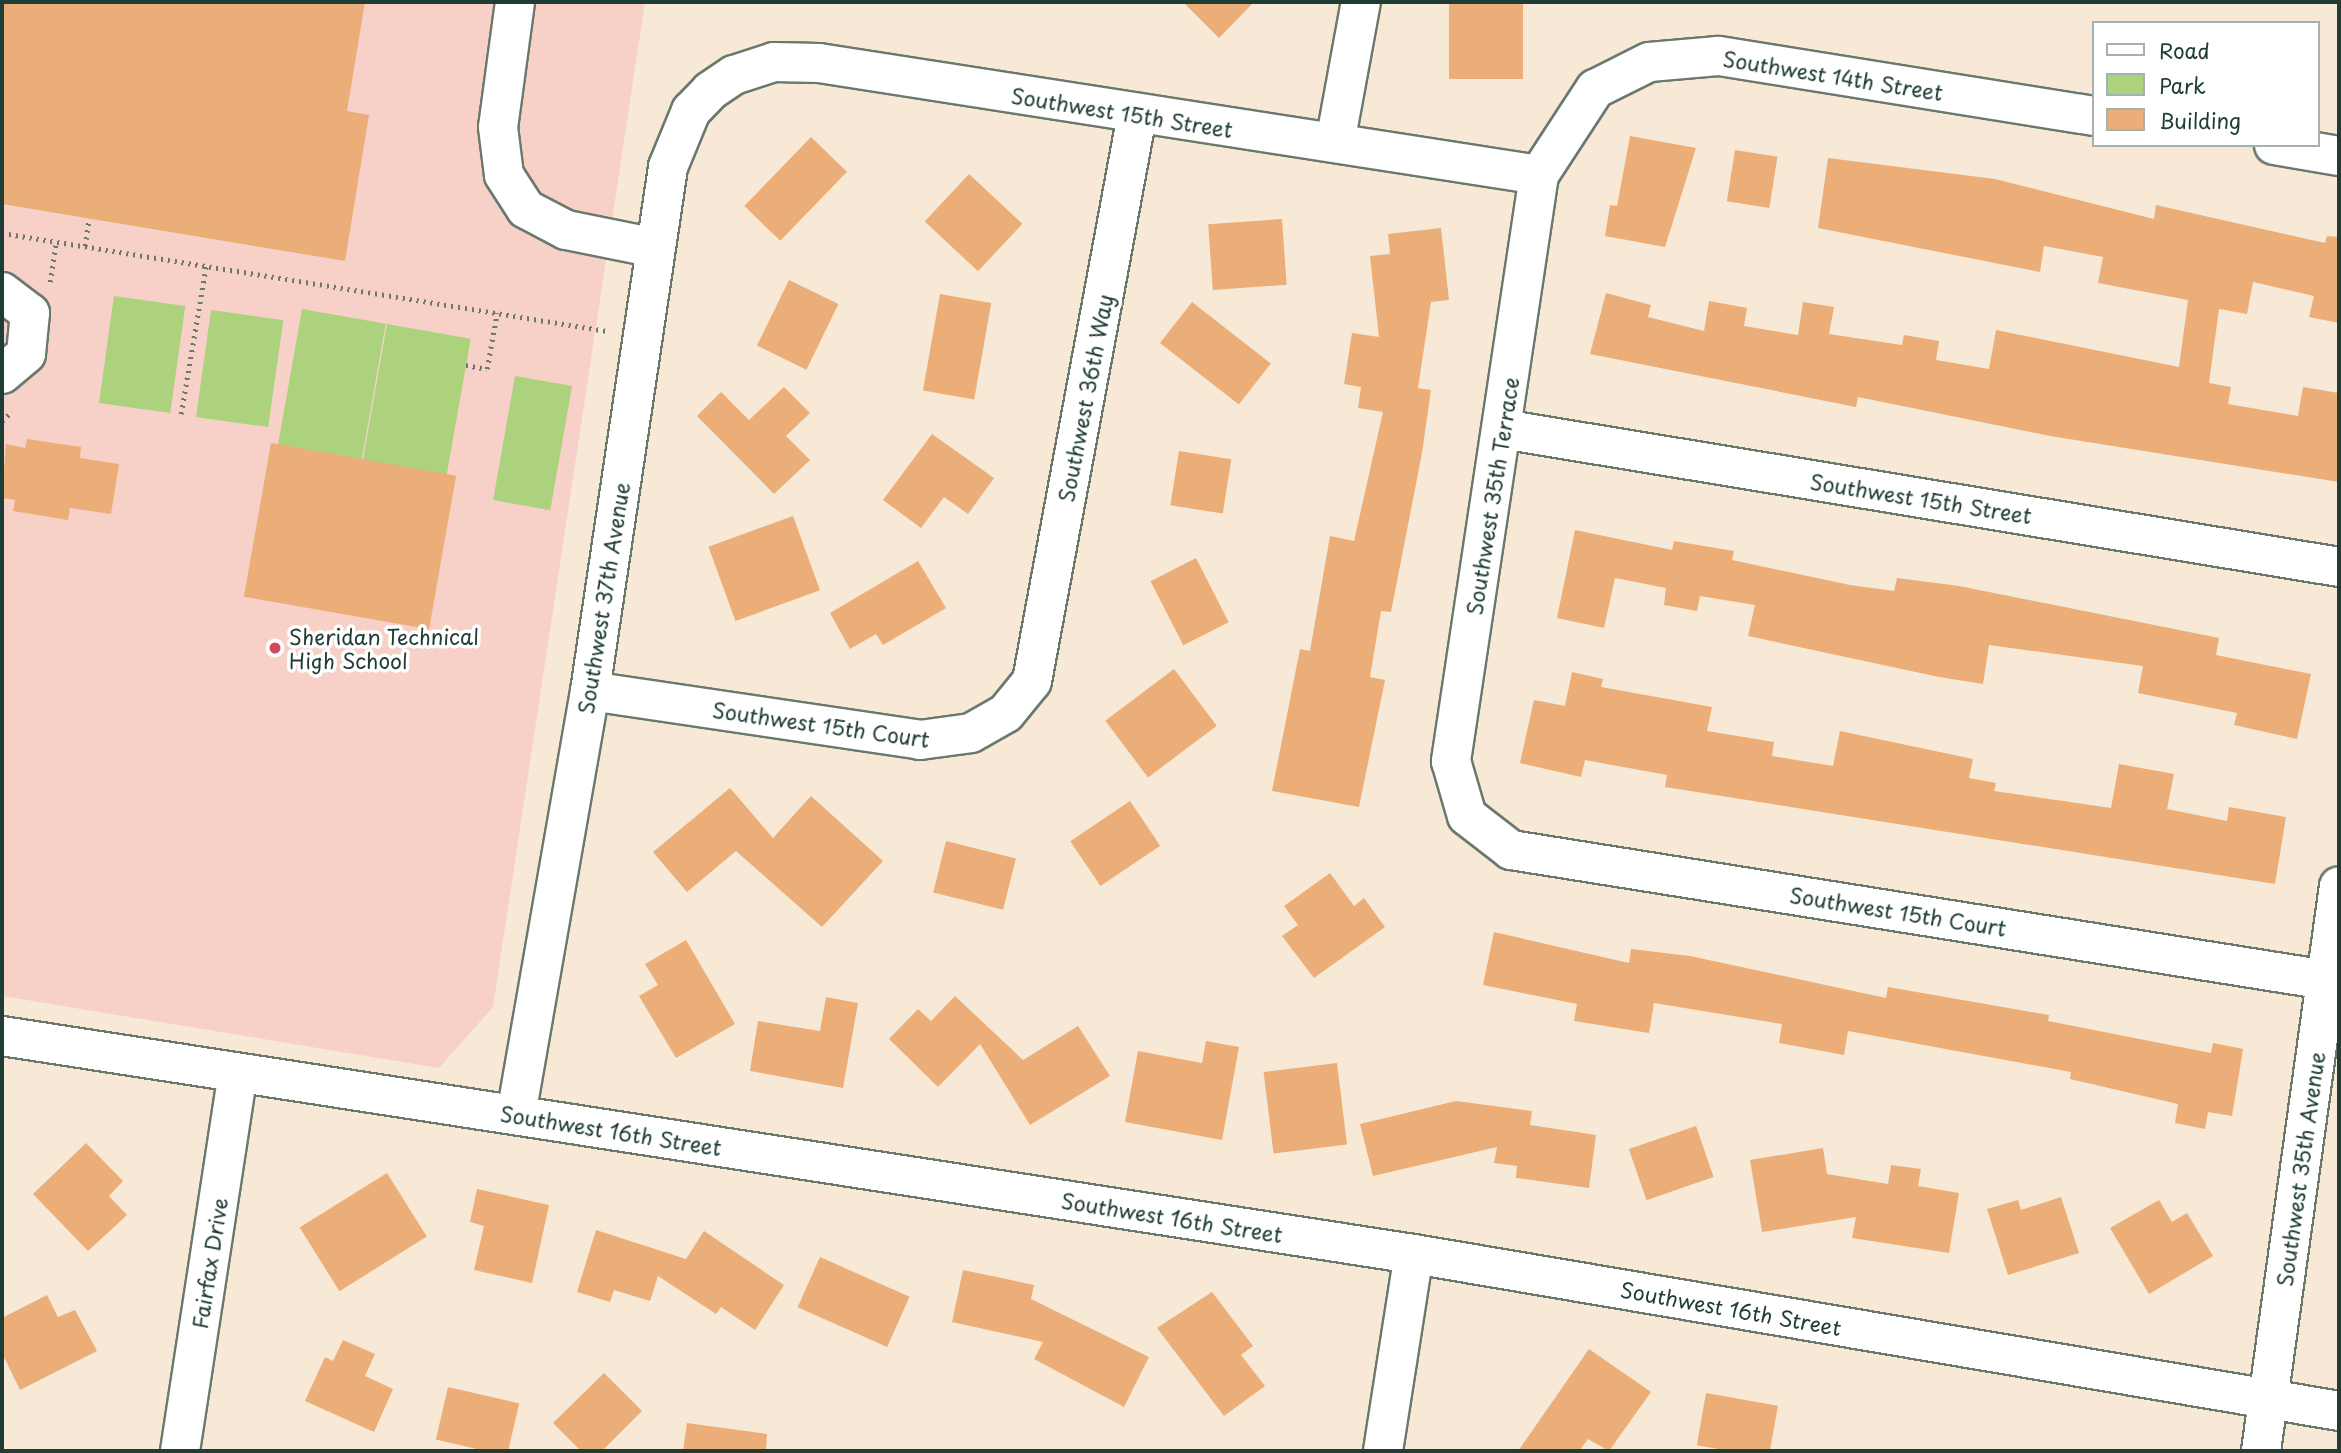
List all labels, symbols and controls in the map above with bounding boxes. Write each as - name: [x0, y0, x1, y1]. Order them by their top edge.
- legend: [2092, 21, 2320, 147]
- text: Road: [2159, 34, 2210, 66]
- street label: Southwest 14th Street: [1720, 45, 1946, 105]
- text: Park: [2159, 69, 2206, 101]
- street label: Southwest 15th Street: [1010, 82, 1234, 142]
- text: Building: [2159, 104, 2241, 136]
- street label: Southwest 36th Way: [1052, 291, 1118, 505]
- street label: Southwest 35th Terrace: [1461, 375, 1523, 617]
- street label: Southwest 15th Street: [1809, 468, 2033, 528]
- street label: Southwest 37th Avenue: [572, 480, 634, 716]
- place label: Sheridan Technical High School: [289, 623, 479, 673]
- marker: Sheridan Technical High School: [267, 640, 283, 656]
- street label: Southwest 15th Court: [711, 696, 931, 752]
- street label: Southwest 15th Court: [1788, 881, 2008, 941]
- street label: Southwest 35th Avenue: [2271, 1050, 2329, 1288]
- street label: Southwest 16th Street: [498, 1100, 724, 1160]
- street label: Southwest 16th Street: [1059, 1187, 1285, 1247]
- street label: Fairfax Drive: [186, 1195, 232, 1331]
- street label: Southwest 16th Street: [1618, 1276, 1844, 1340]

